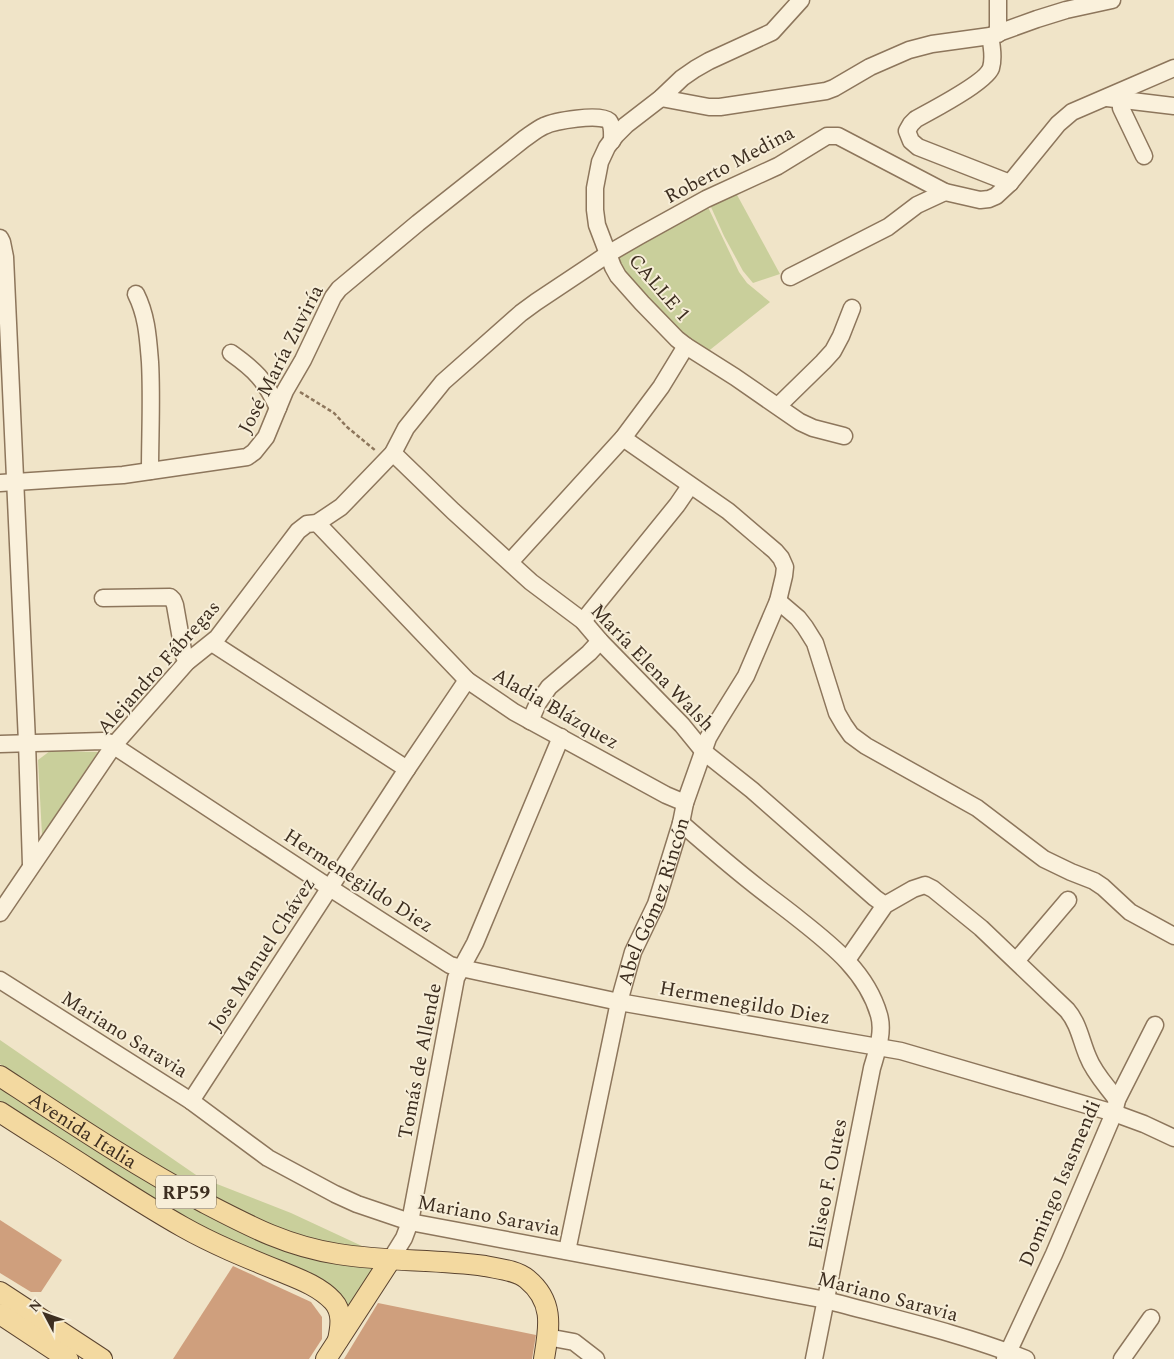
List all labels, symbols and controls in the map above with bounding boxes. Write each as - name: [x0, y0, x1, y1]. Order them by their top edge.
- street label: Roberto Medina: [659, 118, 800, 212]
- street label: CALLE 1: [621, 247, 697, 328]
- street label: José María Zuviría: [230, 280, 331, 439]
- street label: Alejandro Fábregas: [90, 594, 228, 742]
- street label: María Elena Walsh: [583, 597, 721, 739]
- street label: Aladia Blázquez: [486, 660, 625, 757]
- street label: Abel Gómez Rincón: [610, 814, 698, 989]
- street label: Hermenegildo Diez: [278, 821, 439, 941]
- street label: Jose Manuel Chávez: [201, 871, 323, 1038]
- street label: Hermenegildo Diez: [657, 973, 833, 1033]
- street label: Tomás de Allende: [390, 981, 450, 1142]
- street label: Mariano Saravia: [55, 984, 194, 1086]
- street label: Avenida Italia: [22, 1085, 143, 1177]
- street label: Domingo Isasmendi: [1011, 1095, 1109, 1271]
- street label: Eliseo F. Outes: [801, 1116, 855, 1252]
- road number: RP59: [156, 1176, 216, 1208]
- street label: Mariano Saravia: [415, 1187, 563, 1245]
- street label: Mariano Saravia: [814, 1264, 962, 1330]
- north arrow: [20, 1289, 70, 1339]
- text: N: [24, 1295, 47, 1317]

